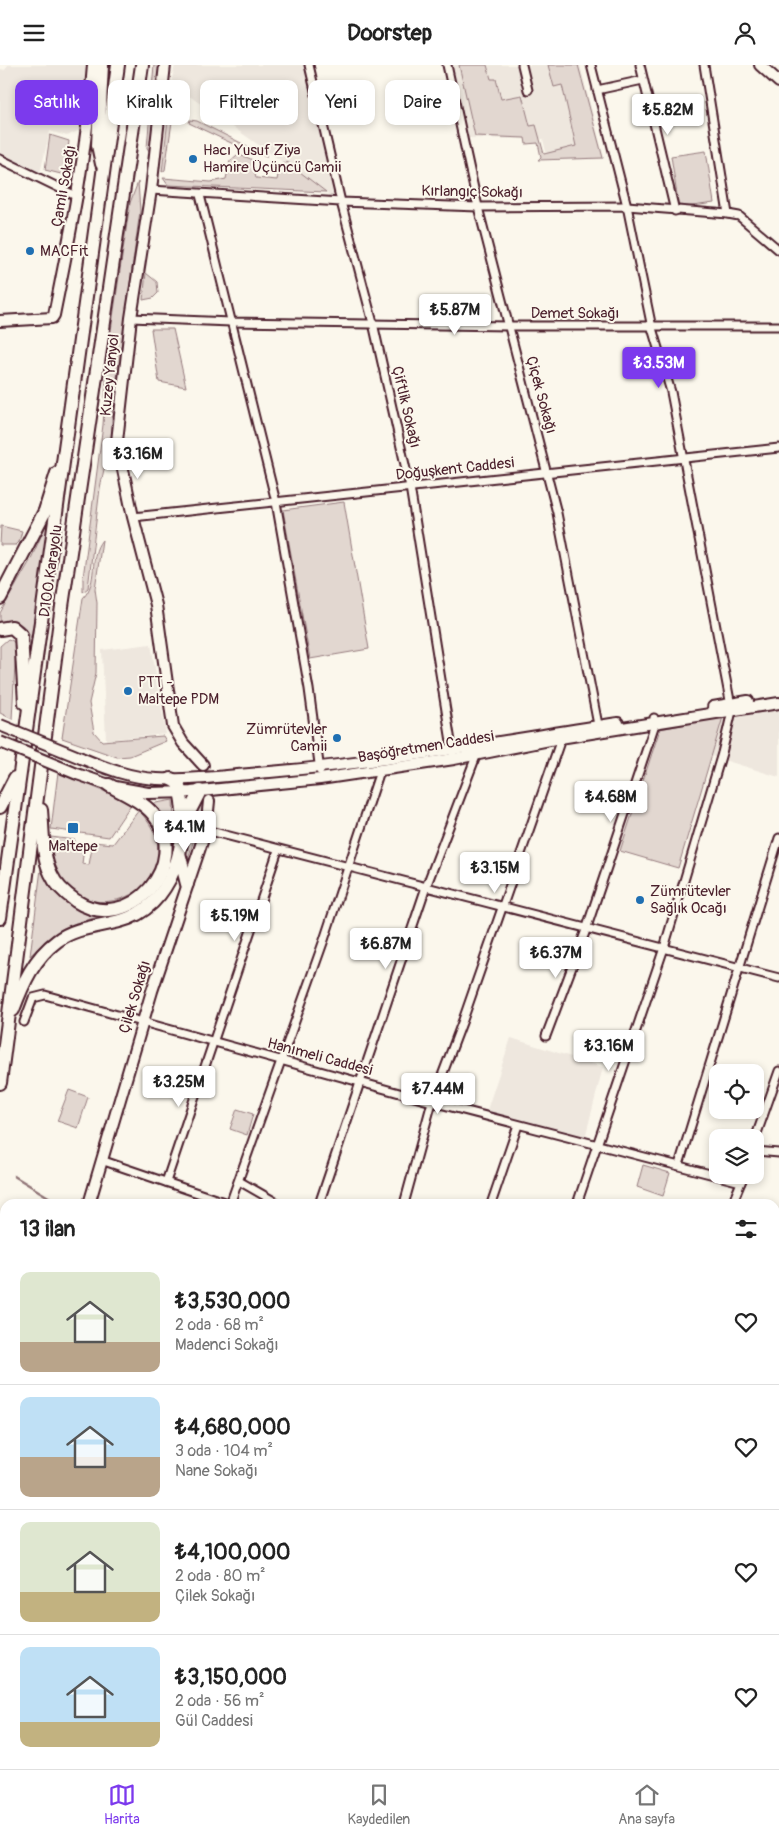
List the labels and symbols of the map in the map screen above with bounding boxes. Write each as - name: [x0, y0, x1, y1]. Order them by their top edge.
- pin: ₺5.82M: [627, 93, 709, 136]
- place label: Hacı Yusuf Ziya Hamire Üçüncü Camii: [203, 141, 341, 177]
- street label: Çamlı Sokağı: [47, 144, 81, 228]
- marker: Hacı Yusuf Ziya Hamire Üçüncü Camii: [187, 153, 199, 165]
- street label: Kırlangıç Sokağı: [421, 182, 523, 202]
- place label: MACFit: [40, 242, 89, 261]
- marker: MACFit: [24, 245, 36, 257]
- pin: ₺5.87M: [414, 293, 496, 336]
- street label: Demet Sokağı: [531, 304, 619, 323]
- street label: Kuzey Yanyol: [96, 333, 124, 417]
- pin: ₺3.53M: [618, 347, 700, 389]
- street label: Çiçek Sokağı: [522, 354, 560, 436]
- street label: Çiftlik Sokağı: [387, 364, 425, 450]
- pin: ₺3.16M: [97, 437, 179, 480]
- street label: Doğuşkent Caddesi: [395, 453, 515, 485]
- street label: D100 Karayolu: [35, 524, 67, 618]
- place label: PTT - Maltepe PDM: [138, 673, 219, 709]
- marker: PTT - Maltepe PDM: [122, 685, 134, 697]
- place label: Zümrütevler Camii: [246, 720, 328, 756]
- street label: Başöğretmen Caddesi: [357, 727, 495, 767]
- marker: Zümrütevler Camii: [331, 732, 343, 744]
- pin: ₺4.68M: [570, 781, 652, 823]
- pin: ₺4.1M: [150, 811, 220, 853]
- marker: Maltepe: [66, 821, 80, 835]
- place label: Maltepe: [48, 837, 98, 856]
- pin: ₺3.15M: [454, 851, 536, 894]
- place label: Zümrütevler Sağlık Ocağı: [650, 882, 732, 918]
- marker: Zümrütevler Sağlık Ocağı: [634, 894, 646, 906]
- pin: ₺5.19M: [194, 899, 276, 942]
- pin: ₺6.87M: [345, 927, 427, 970]
- pin: ₺6.37M: [515, 937, 597, 979]
- street label: Çilek Sokağı: [115, 958, 155, 1036]
- pin: ₺3.16M: [568, 1029, 650, 1072]
- street label: Hanımeli Caddesi: [265, 1034, 375, 1080]
- pin: ₺3.25M: [138, 1065, 220, 1108]
- pin: ₺7.44M: [397, 1073, 479, 1115]

